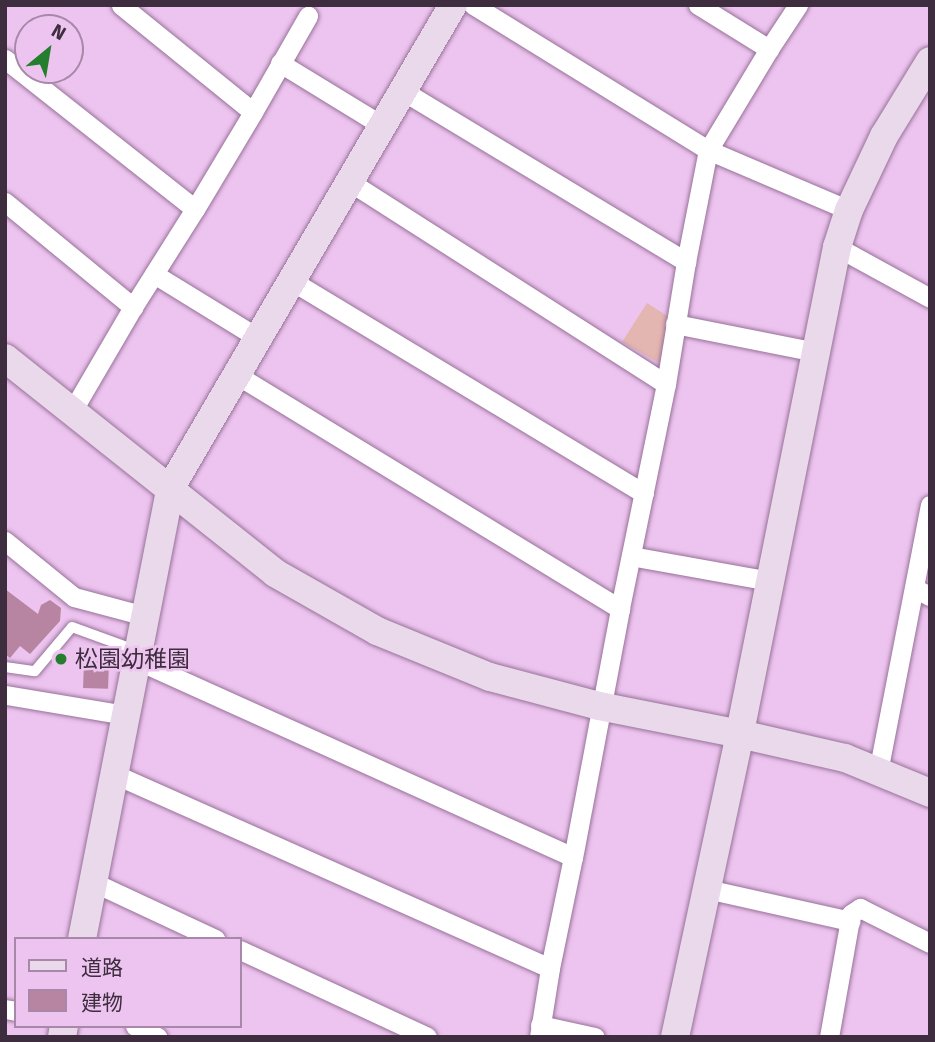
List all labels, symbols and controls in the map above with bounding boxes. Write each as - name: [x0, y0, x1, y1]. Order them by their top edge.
- north arrow: [14, 14, 84, 84]
- text: N: [48, 19, 70, 45]
- place label: 松園幼稚園: [75, 645, 190, 673]
- marker: 松園幼稚園: [53, 651, 69, 667]
- legend: [14, 937, 242, 1028]
- text: 道路: [81, 955, 123, 981]
- text: 建物: [81, 990, 123, 1016]

